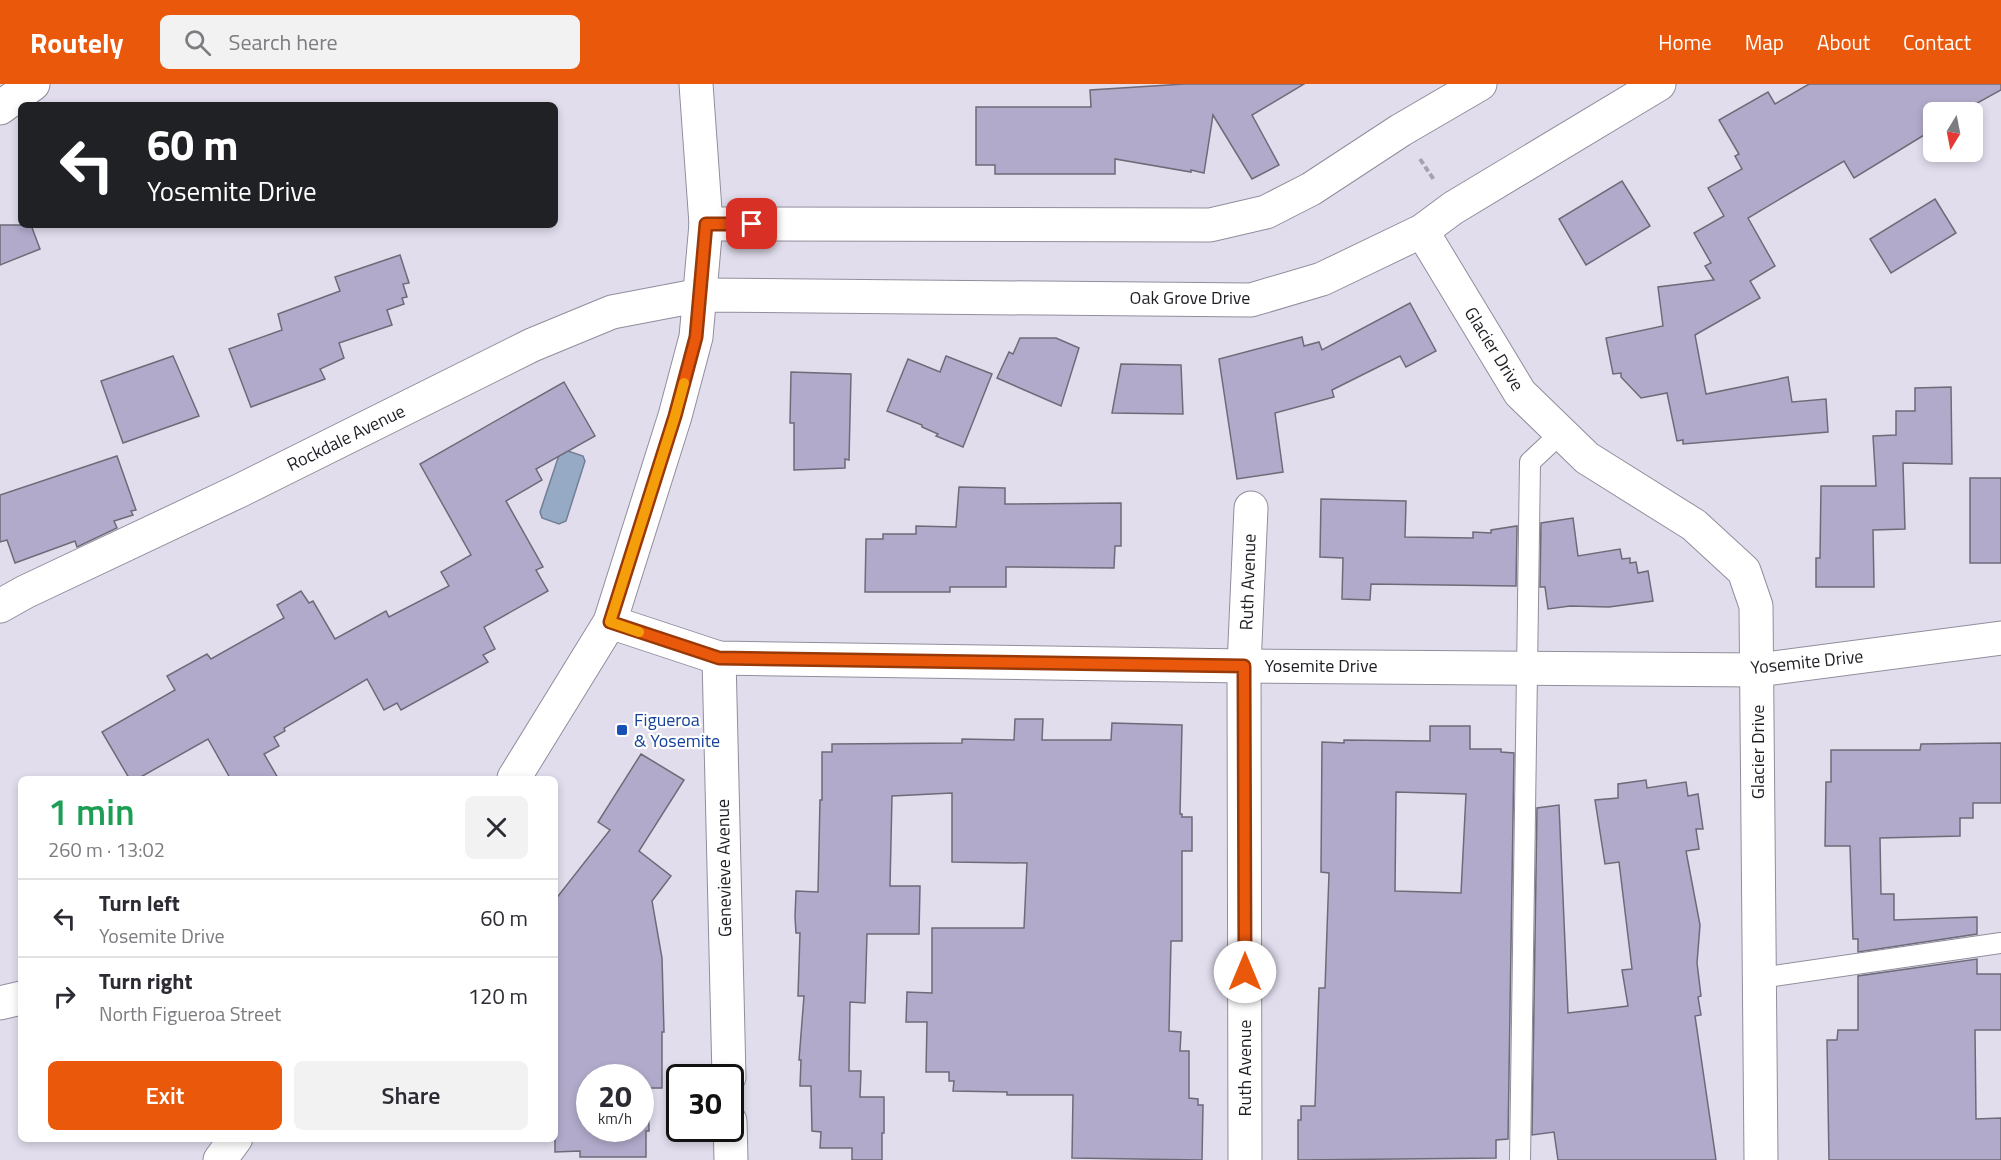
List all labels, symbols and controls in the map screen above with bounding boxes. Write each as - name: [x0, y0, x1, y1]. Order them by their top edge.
- search box: [160, 15, 580, 69]
- text: Routely: [30, 21, 124, 64]
- text: Search here: [229, 25, 338, 59]
- icon: search: [181, 26, 214, 59]
- text: Home: [1658, 26, 1712, 58]
- text: Map: [1745, 26, 1784, 58]
- text: About: [1817, 26, 1870, 58]
- text: Contact: [1903, 26, 1971, 58]
- north arrow: [1923, 102, 1983, 162]
- map controls: [1923, 102, 1983, 162]
- text: 60 m: [147, 112, 239, 176]
- icon: left: [48, 126, 126, 204]
- text: Yosemite Drive: [147, 170, 317, 211]
- pin: [726, 198, 777, 249]
- icon: arrive: [735, 207, 768, 240]
- street label: Oak Grove Drive: [1130, 284, 1250, 311]
- street label: Glacier Drive: [1458, 301, 1531, 396]
- street label: Rockdale Avenue: [282, 397, 410, 478]
- street label: Ruth Avenue: [1232, 533, 1263, 631]
- street label: Yosemite Drive: [1749, 642, 1865, 681]
- street label: Yosemite Drive: [1264, 652, 1378, 679]
- street label: Glacier Drive: [1744, 705, 1771, 799]
- place label: Figueroa & Yosemite: [634, 706, 720, 754]
- marker: Figueroa & Yosemite: [615, 723, 629, 737]
- text: 1 min: [48, 784, 135, 839]
- button: close: [465, 796, 528, 859]
- street label: Genevieve Avenue: [709, 799, 738, 937]
- text: 260 m · 13:02: [48, 834, 165, 865]
- text: Turn left: [99, 886, 180, 920]
- text: 60 m: [480, 901, 528, 935]
- icon: left: [48, 902, 81, 935]
- text: Yosemite Drive: [99, 920, 225, 951]
- position arrow: [1213, 940, 1277, 1004]
- text: Turn right: [99, 964, 193, 998]
- text: 120 m: [468, 979, 528, 1013]
- icon: right: [48, 980, 81, 1013]
- text: North Figueroa Street: [99, 998, 281, 1029]
- street label: Ruth Avenue: [1231, 1020, 1258, 1116]
- button: Exit: [48, 1061, 282, 1130]
- button: Share: [294, 1061, 528, 1130]
- speed limit sign: 30: [666, 1064, 744, 1142]
- text: 20: [598, 1073, 632, 1119]
- text: km/h: [598, 1107, 632, 1130]

